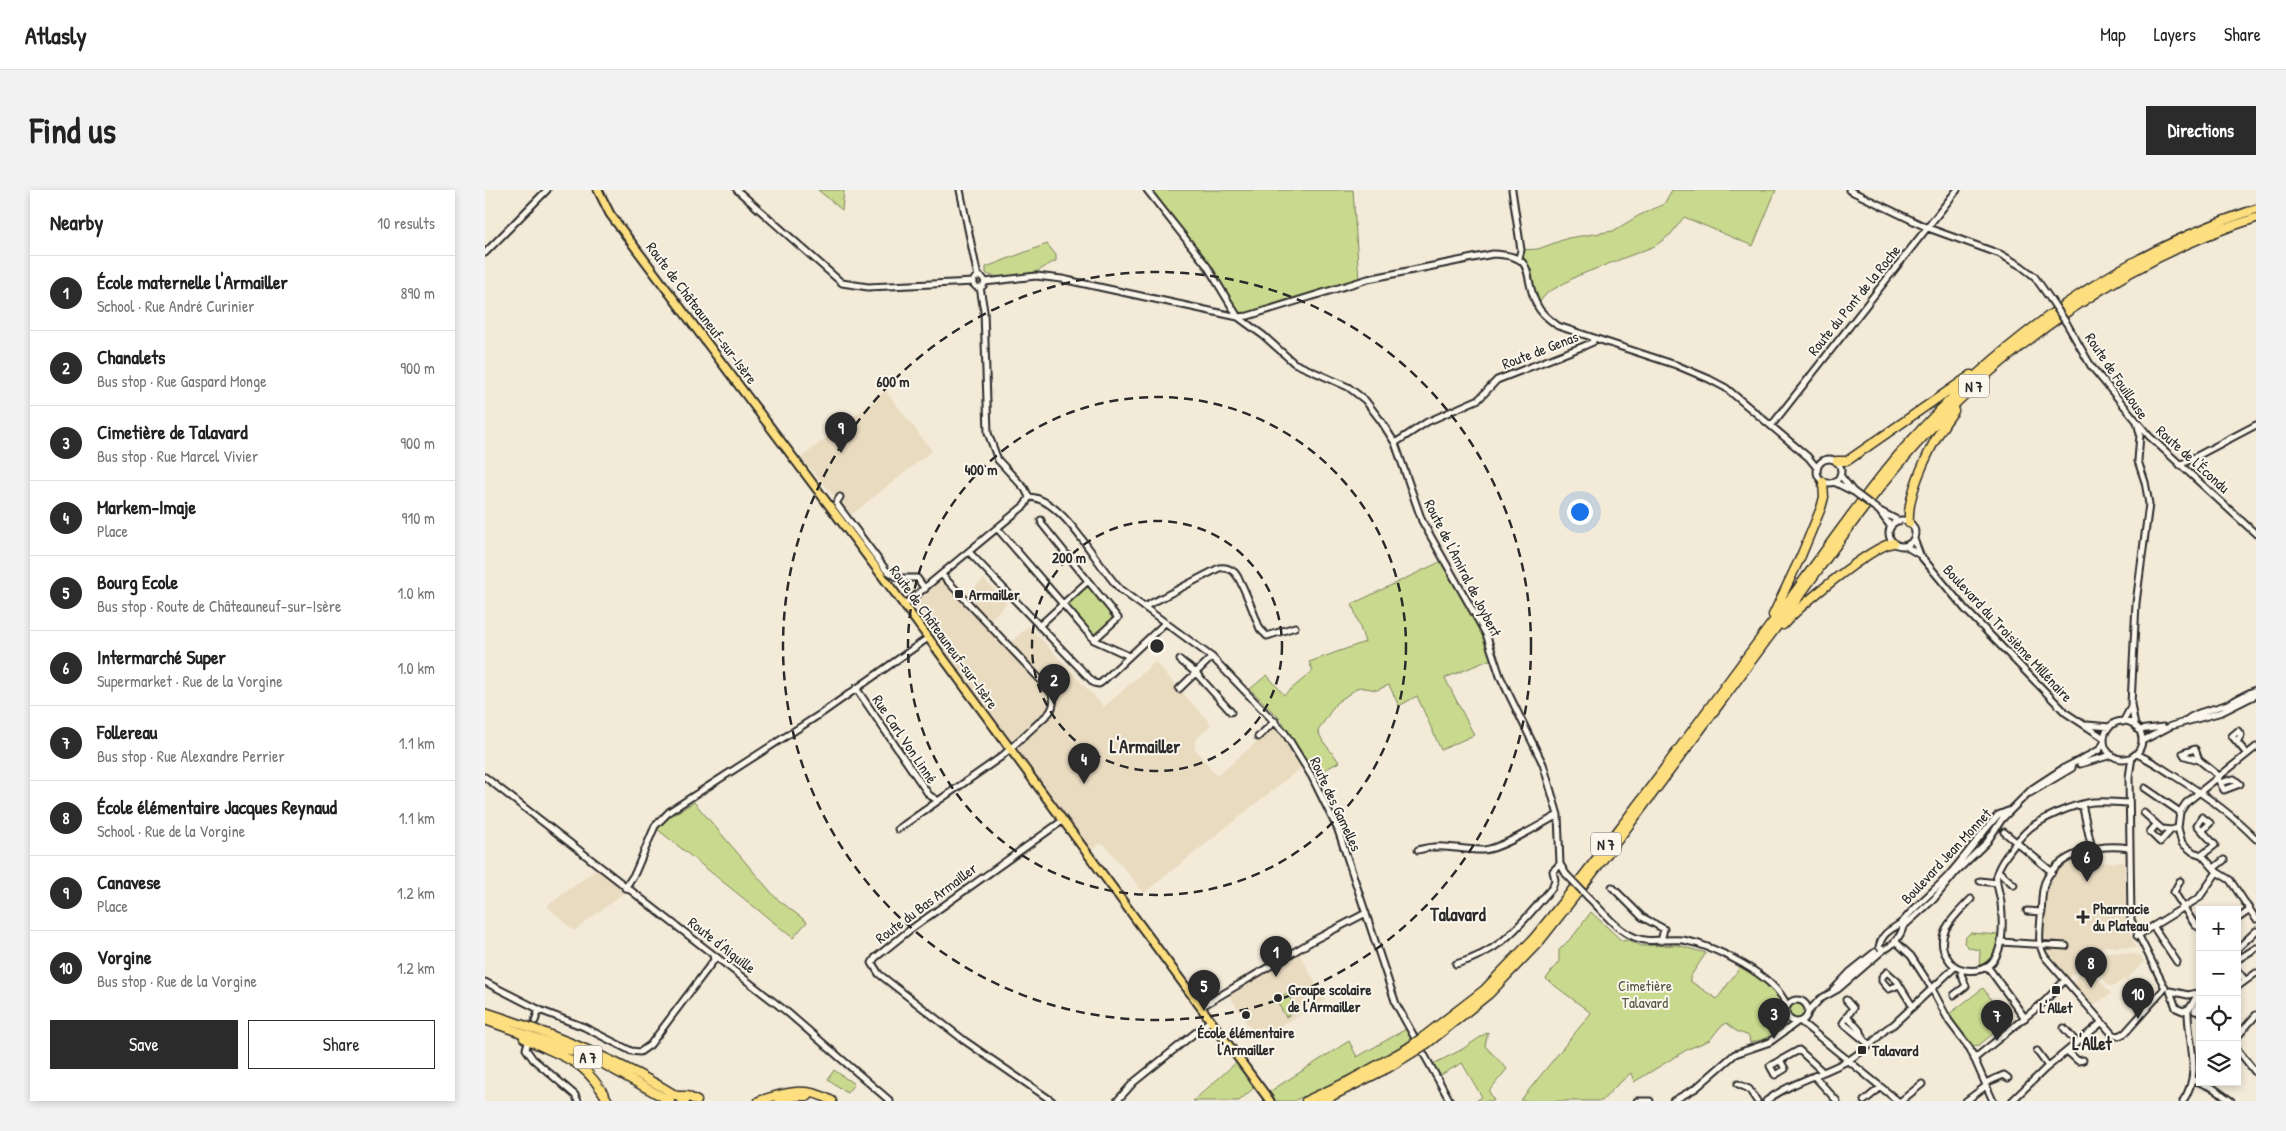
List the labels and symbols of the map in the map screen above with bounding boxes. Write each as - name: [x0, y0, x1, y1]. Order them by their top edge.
- street label: Route de Châteauneuf-sur-Isère: [642, 238, 762, 388]
- street label: Route du Pont de la Roche: [1803, 240, 1905, 360]
- street label: Route de Genas: [1499, 326, 1581, 374]
- street label: Route de Fouillouse: [2080, 329, 2154, 423]
- text: 600 m: [876, 371, 910, 392]
- road number: N 7: [1959, 375, 1989, 398]
- pin: 9: [825, 412, 857, 453]
- street label: Route de l'Écondu: [2152, 420, 2234, 498]
- text: 400 m: [965, 459, 997, 480]
- street label: Route de l'Amiral de Joybert: [1419, 496, 1507, 641]
- your location: [1567, 499, 1593, 525]
- text: 200 m: [1052, 547, 1086, 568]
- street label: Boulevard du Troisième Millénaire: [1939, 560, 2078, 706]
- street label: Route de Châteauneuf-sur-Isère: [885, 561, 1003, 713]
- place label: Armailler: [969, 584, 1020, 605]
- marker: Armailler: [953, 588, 965, 600]
- centre of rings: [1148, 637, 1166, 655]
- pin: 2: [1038, 664, 1070, 705]
- street label: Rue Carl Von Linné: [868, 691, 942, 787]
- district label: L'Armailler: [1110, 734, 1180, 759]
- pin: 4: [1068, 743, 1100, 784]
- street label: Route des Gamelles: [1305, 753, 1367, 855]
- street label: Boulevard Jean Monnet: [1896, 803, 1996, 908]
- road number: N 7: [1591, 832, 1621, 856]
- pin: 6: [2071, 841, 2103, 882]
- street label: Route du Bas Armailler: [871, 858, 981, 948]
- place label: Pharmacie du Plateau: [2093, 898, 2149, 936]
- district label: Talavard: [1429, 902, 1486, 927]
- marker: Pharmacie du Plateau: [2077, 911, 2089, 923]
- street label: Route d'Aiguille: [684, 912, 760, 978]
- pin: 1: [1260, 936, 1292, 977]
- pin: 8: [2075, 947, 2107, 988]
- pin: 5: [1188, 970, 1220, 1011]
- park label: Cimetière Talavard: [1618, 975, 1672, 1013]
- pin: 10: [2122, 978, 2154, 1019]
- place label: Groupe scolaire de l'Armailler: [1288, 979, 1372, 1017]
- marker: L'Allet: [2050, 984, 2062, 996]
- marker: Groupe scolaire de l'Armailler: [1272, 992, 1284, 1004]
- place label: L'Allet: [2040, 997, 2073, 1018]
- pin: 3: [1758, 998, 1790, 1039]
- pin: 7: [1981, 1000, 2013, 1041]
- marker: École élémentaire l'Armailler: [1240, 1009, 1252, 1021]
- place label: École élémentaire l'Armailler: [1198, 1022, 1294, 1060]
- district label: L'Allet: [2072, 1031, 2113, 1056]
- place label: Talavard: [1871, 1040, 1918, 1061]
- marker: Talavard: [1856, 1044, 1868, 1056]
- road number: A 7: [574, 1046, 602, 1069]

